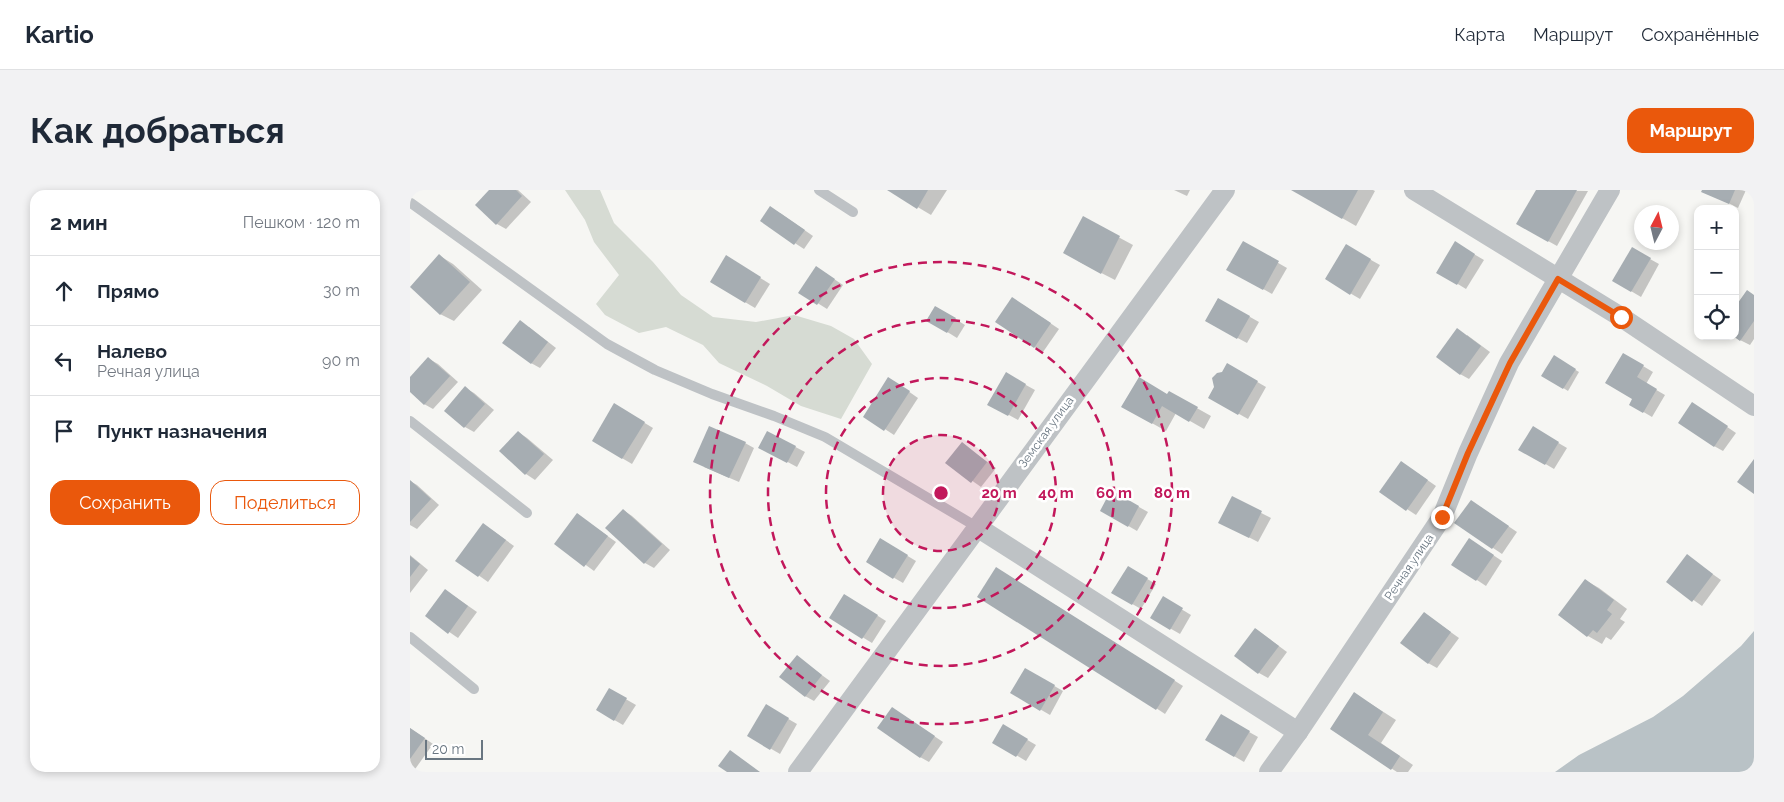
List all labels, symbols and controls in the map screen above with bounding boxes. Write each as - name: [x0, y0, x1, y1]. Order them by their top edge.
- text: Kartio: [25, 20, 94, 49]
- text: Карта: [1454, 24, 1505, 45]
- text: Маршрут: [1533, 24, 1613, 45]
- text: Сохранённые: [1641, 24, 1759, 45]
- button: Маршрут: [1627, 108, 1754, 153]
- text: Как добраться: [30, 110, 285, 151]
- north arrow: [1634, 205, 1679, 250]
- map controls: [1694, 205, 1739, 340]
- button: +: [1694, 205, 1739, 250]
- text: 2 мин: [50, 210, 108, 235]
- text: Пешком · 120 m: [243, 213, 360, 232]
- button: −: [1694, 250, 1739, 295]
- icon: ahead: [50, 277, 78, 305]
- text: Прямо: [97, 280, 159, 302]
- text: 30 m: [323, 281, 360, 300]
- button: locate: [1694, 295, 1739, 340]
- route start: [1610, 306, 1633, 329]
- text: Налево: [97, 340, 167, 362]
- icon: left: [50, 347, 78, 375]
- text: 90 m: [322, 351, 360, 370]
- text: Речная улица: [97, 362, 200, 381]
- street label: Земская улица: [1016, 394, 1076, 470]
- icon: arrive: [50, 417, 78, 445]
- text: Пункт назначения: [97, 420, 267, 442]
- button: Сохранить: [50, 480, 200, 525]
- button: Поделиться: [210, 480, 360, 525]
- centre of rings: [932, 484, 950, 502]
- text: 20 m: [981, 484, 1017, 502]
- text: 40 m: [1038, 484, 1074, 502]
- text: 60 m: [1096, 484, 1132, 502]
- text: 80 m: [1154, 484, 1190, 502]
- route end: [1431, 506, 1454, 529]
- street label: Речная улица: [1382, 531, 1436, 603]
- scale bar: [425, 737, 482, 760]
- text: 20 m: [432, 741, 464, 757]

